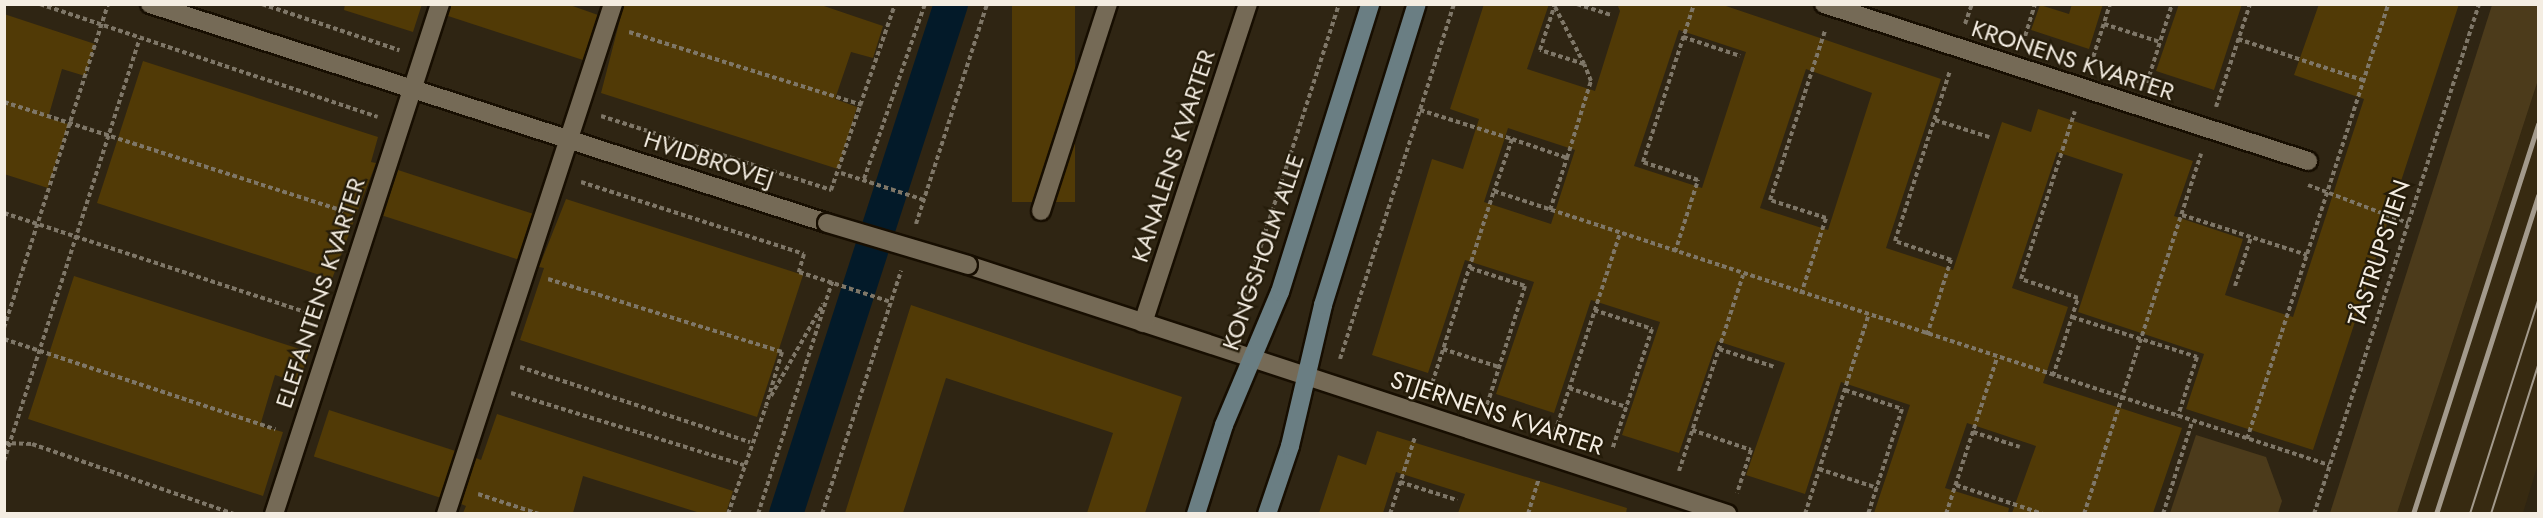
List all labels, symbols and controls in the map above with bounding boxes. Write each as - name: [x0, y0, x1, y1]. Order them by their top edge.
- street label: KRONENS KVARTER: [1968, 14, 2178, 106]
- street label: KANALENS KVARTER: [1125, 46, 1221, 266]
- street label: HVIDBROVEJ: [640, 124, 778, 194]
- street label: KONGSHOLM ALLE: [1216, 150, 1310, 354]
- street label: ELEFANTENS KVARTER: [269, 174, 371, 412]
- street label: TÅSTRUPSTIEN: [2342, 176, 2416, 330]
- street label: STJERNENS KVARTER: [1387, 365, 1607, 461]

